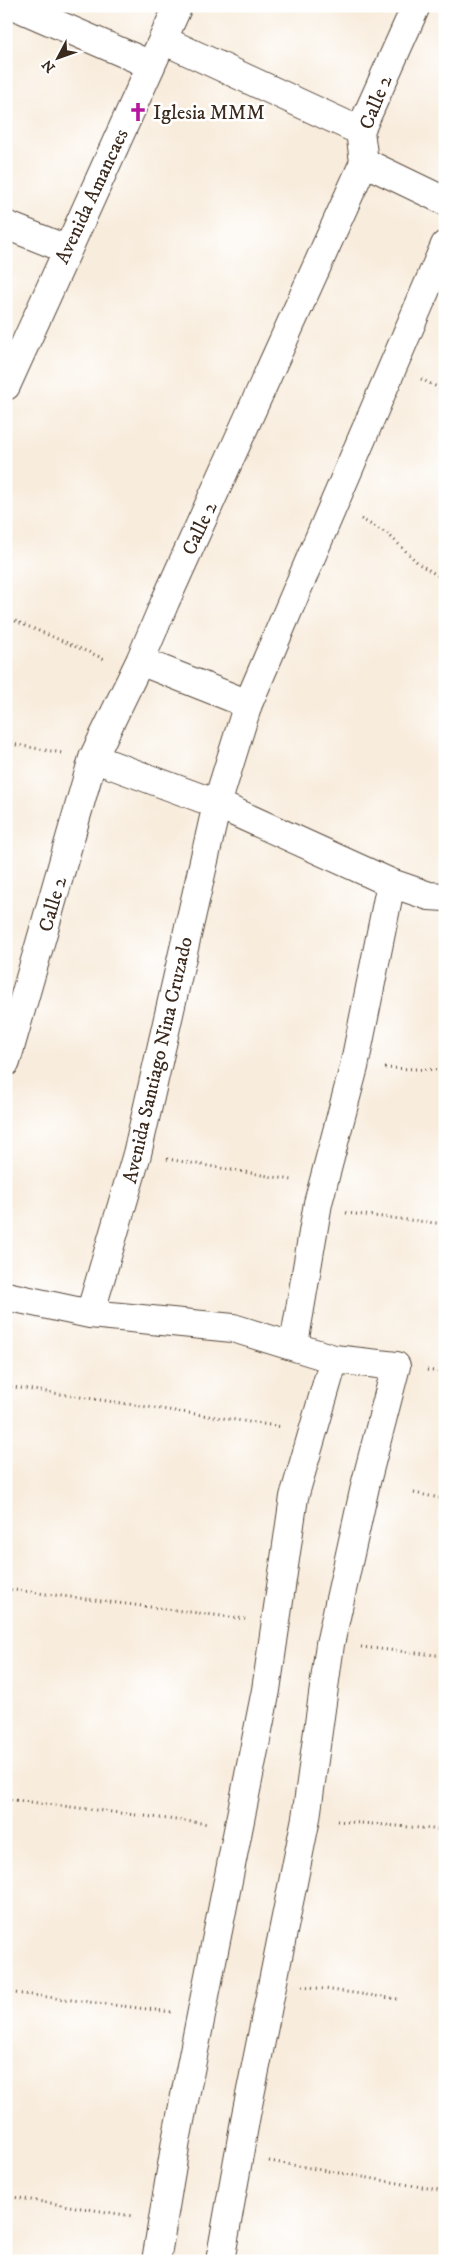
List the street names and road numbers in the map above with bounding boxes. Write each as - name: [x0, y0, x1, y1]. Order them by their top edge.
- street label: Calle 2: [354, 72, 399, 133]
- street label: Avenida Amancaes: [50, 125, 135, 268]
- street label: Calle 2: [177, 498, 224, 559]
- street label: Calle 2: [34, 874, 73, 935]
- street label: Avenida Santiago Nina Cruzado: [118, 935, 199, 1186]

